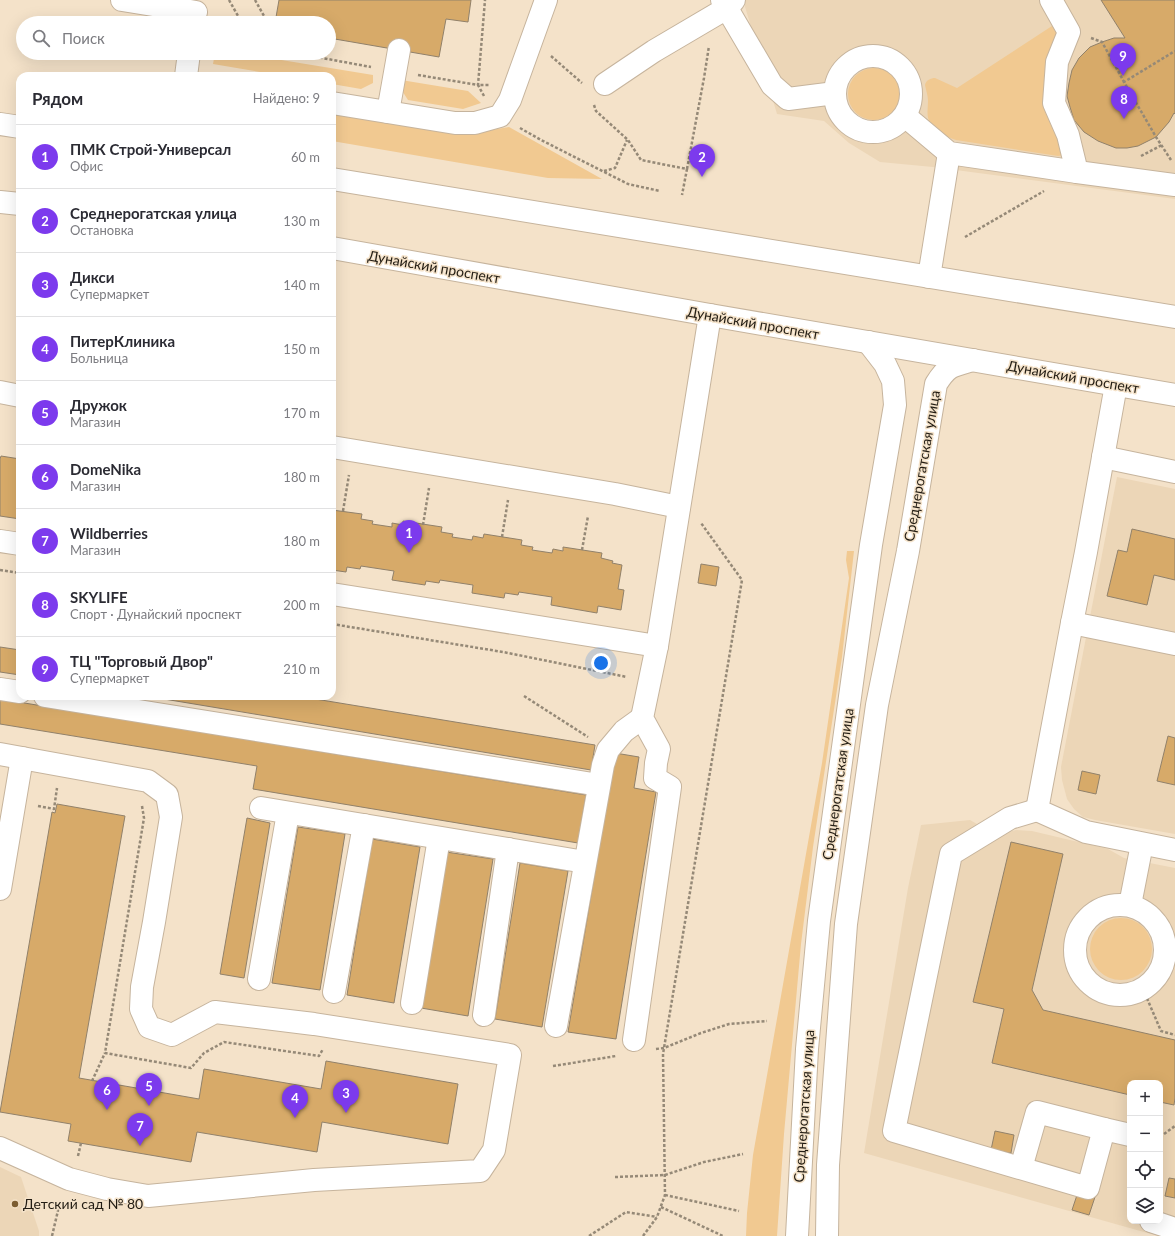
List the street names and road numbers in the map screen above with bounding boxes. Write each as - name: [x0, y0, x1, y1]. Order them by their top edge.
- street label: Дунайский проспект: [367, 246, 502, 287]
- street label: Дунайский проспект: [686, 302, 821, 343]
- street label: Дунайский проспект: [1006, 356, 1141, 397]
- street label: Среднерогатская улица: [900, 389, 943, 543]
- street label: Среднерогатская улица: [818, 707, 857, 861]
- street label: Среднерогатская улица: [790, 1029, 817, 1183]

